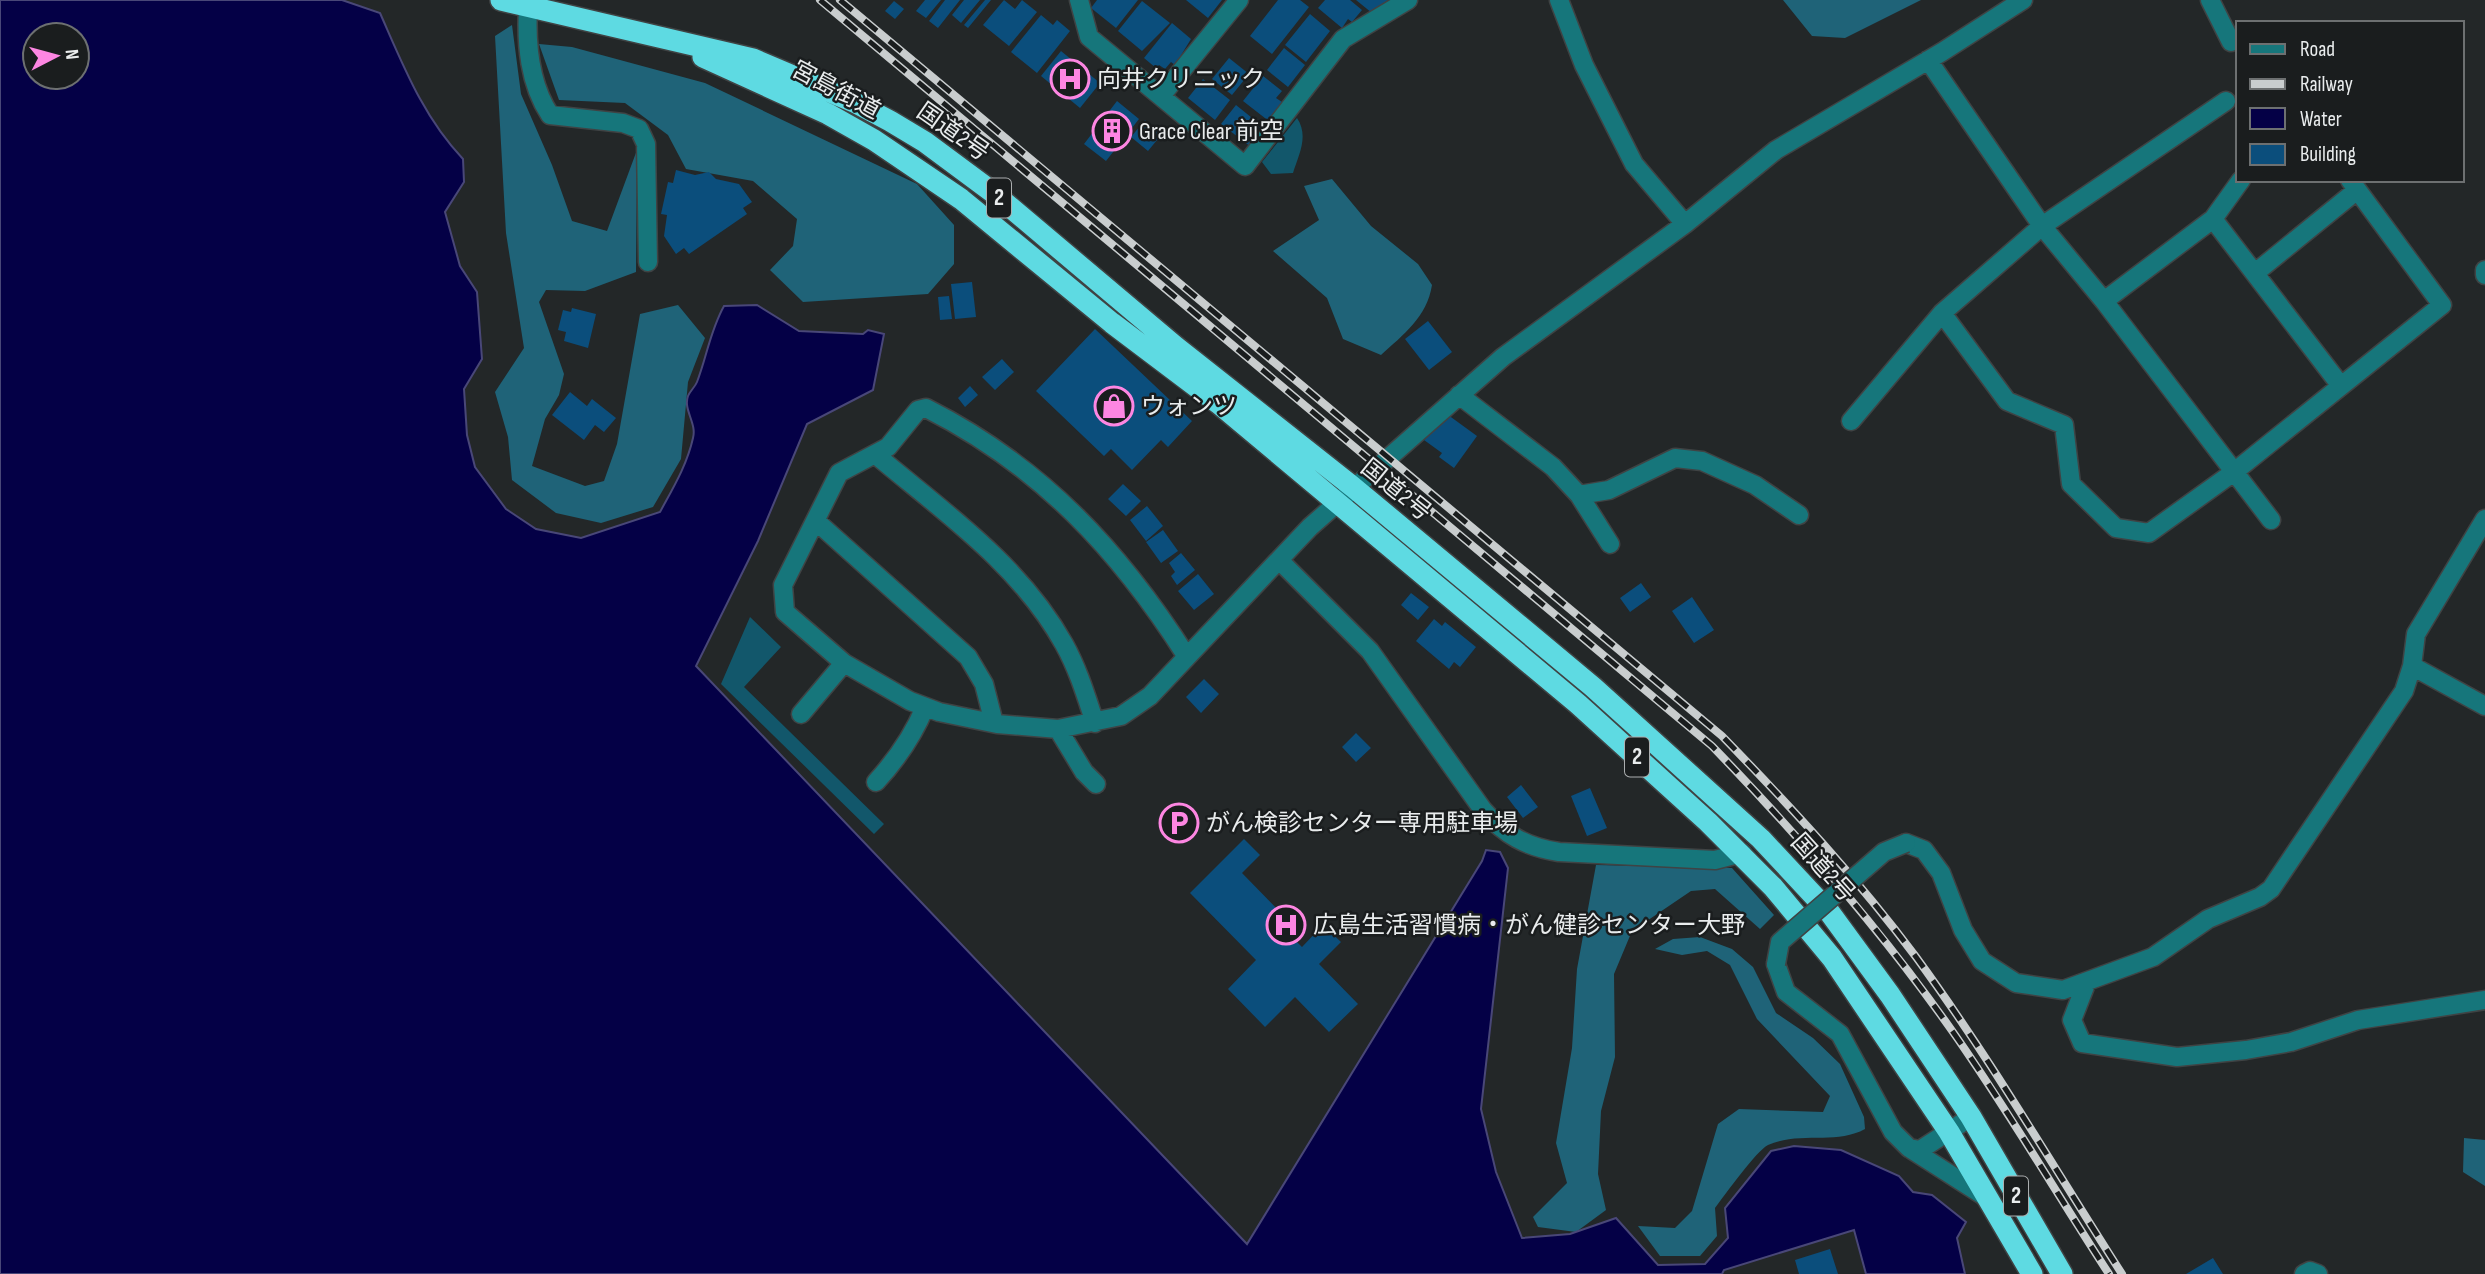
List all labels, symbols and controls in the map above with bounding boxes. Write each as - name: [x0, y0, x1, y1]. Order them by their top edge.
- north arrow: [21, 21, 91, 91]
- legend: [2236, 21, 2464, 182]
- text: Road: [2300, 37, 2335, 62]
- text: N: [59, 48, 83, 61]
- street label: 宮島街道: [787, 55, 885, 125]
- hospital icon: 向井クリニック: [1049, 58, 1091, 100]
- place label: 向井クリニック: [1097, 65, 1265, 94]
- text: Railway: [2300, 72, 2353, 97]
- street label: 国道2号: [911, 97, 995, 167]
- text: Water: [2300, 107, 2342, 132]
- building icon: Grace Clear 前空: [1091, 110, 1133, 152]
- place label: Grace Clear 前空: [1139, 117, 1283, 146]
- text: Building: [2300, 142, 2356, 167]
- road number: 2: [987, 178, 1011, 218]
- shop icon: ウォンツ: [1093, 385, 1135, 427]
- place label: ウォンツ: [1141, 392, 1237, 421]
- street label: 国道2号: [1355, 453, 1437, 527]
- road number: 2: [1625, 737, 1649, 776]
- parking icon: がん検診センター専用駐車場: [1158, 802, 1200, 844]
- place label: がん検診センター専用駐車場: [1206, 809, 1518, 838]
- street label: 国道2号: [1785, 828, 1861, 908]
- hospital icon: 広島生活習慣病・がん健診センター大野: [1265, 904, 1307, 946]
- place label: 広島生活習慣病・がん健診センター大野: [1313, 911, 1745, 940]
- road number: 2: [2004, 1176, 2028, 1216]

